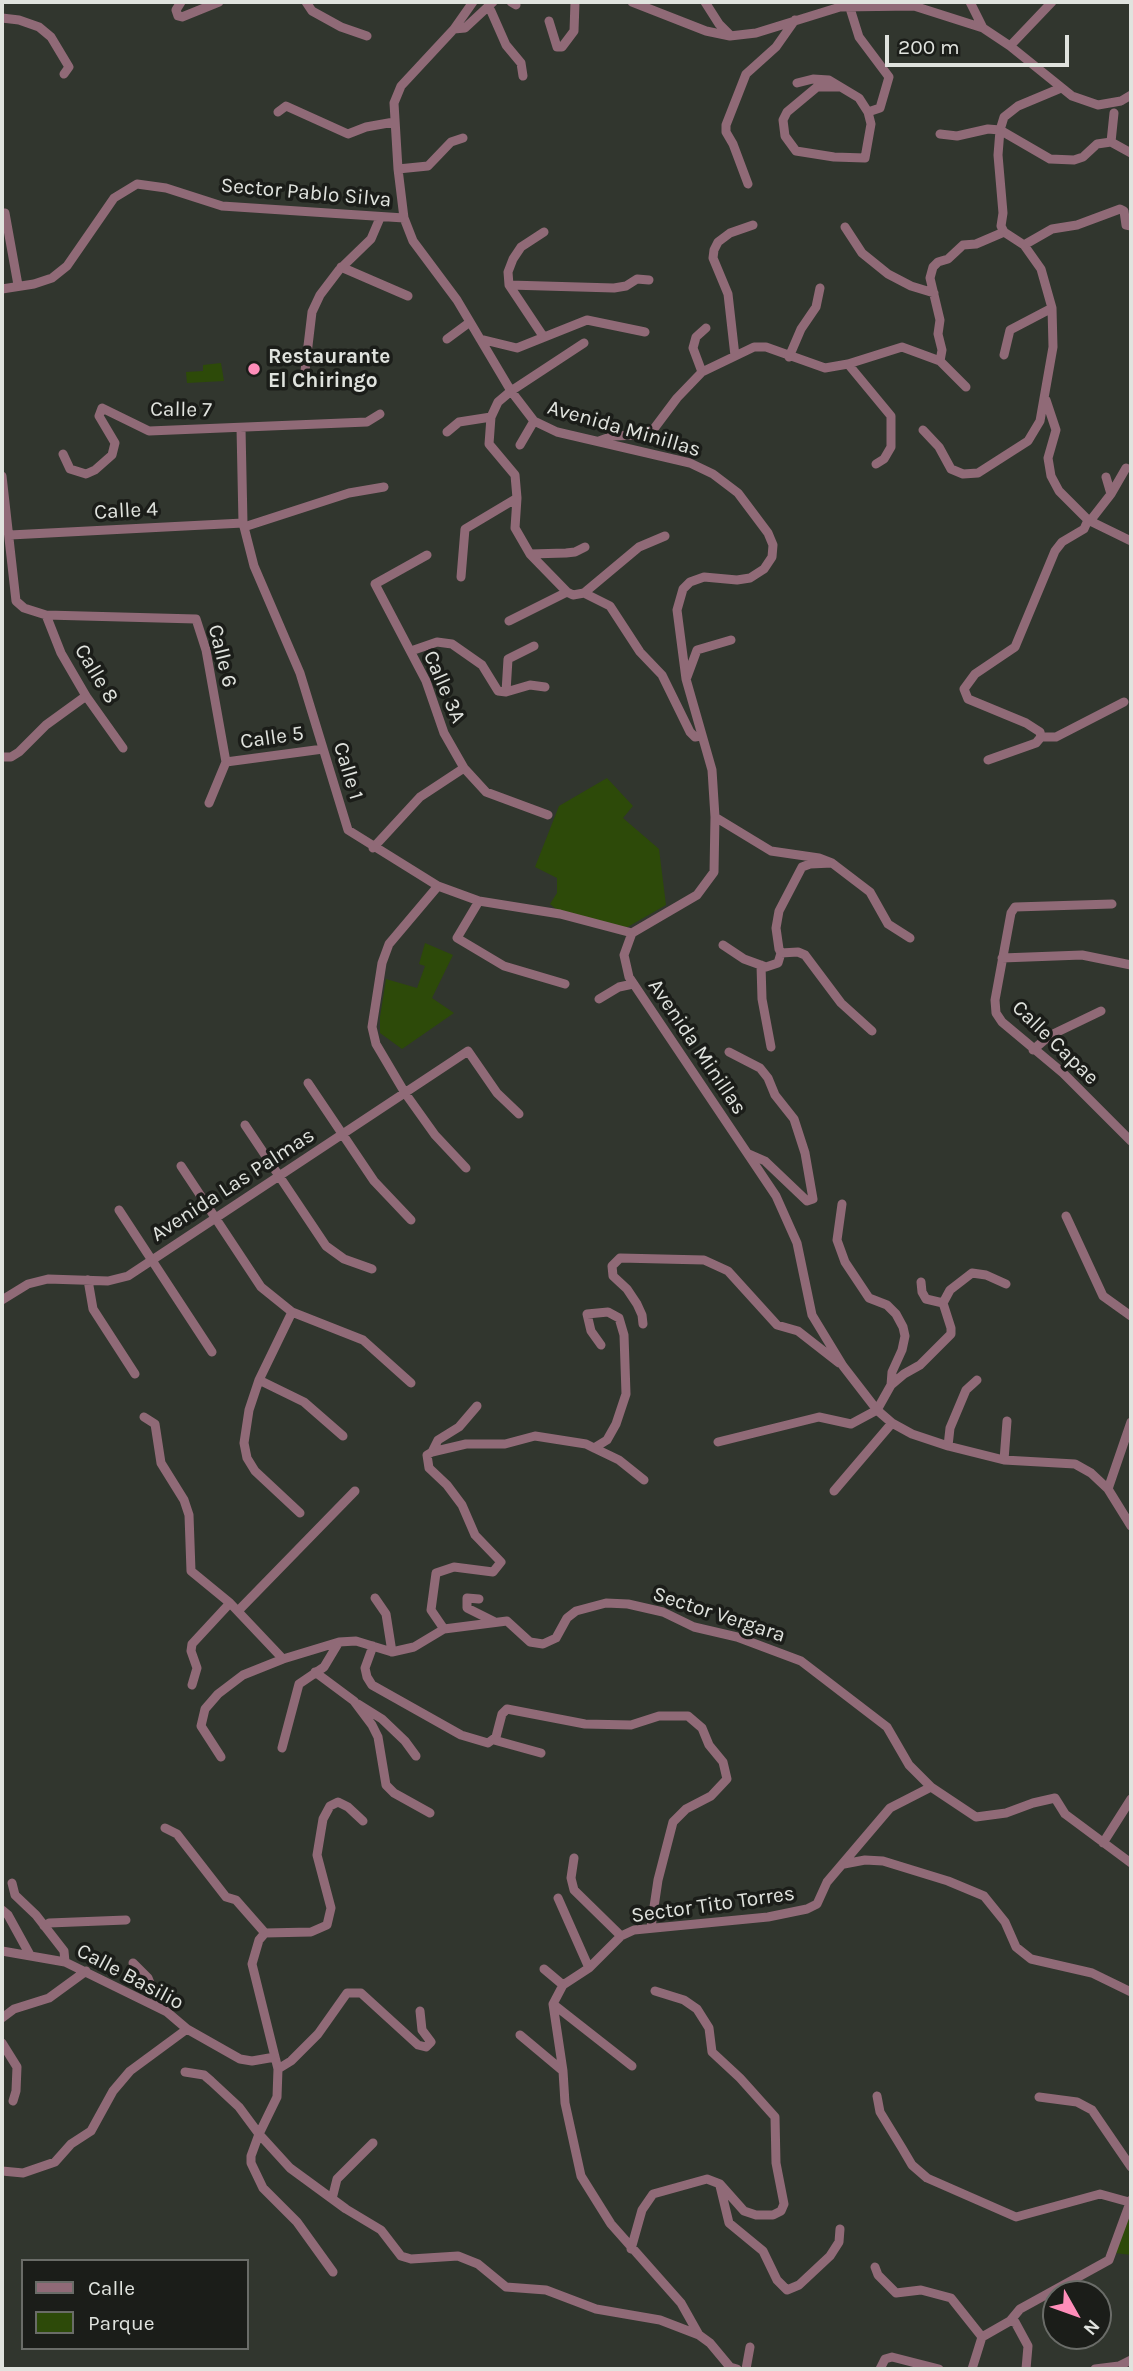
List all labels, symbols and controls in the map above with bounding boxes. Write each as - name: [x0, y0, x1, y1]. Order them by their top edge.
- scale bar: [888, 21, 1072, 65]
- text: 200 m: [898, 35, 960, 59]
- street label: Sector Pablo Silva: [220, 173, 392, 213]
- place label: Restaurante El Chiringo: [268, 344, 390, 394]
- marker: Restaurante El Chiringo: [246, 361, 262, 377]
- street label: Avenida Minillas: [544, 395, 704, 463]
- street label: Calle 7: [150, 397, 212, 423]
- street label: Calle 4: [94, 497, 158, 525]
- street label: Calle 6: [202, 622, 242, 690]
- street label: Calle 8: [68, 640, 124, 708]
- street label: Calle 3A: [417, 647, 471, 727]
- street label: Calle 5: [239, 721, 305, 755]
- street label: Calle 1: [327, 739, 369, 803]
- street label: Avenida Minillas: [642, 974, 752, 1120]
- street label: Calle Capae: [1006, 995, 1104, 1091]
- street label: Avenida Las Palmas: [147, 1123, 319, 1247]
- street label: Sector Vergara: [649, 1582, 789, 1648]
- street label: Sector Tito Torres: [630, 1881, 796, 1929]
- street label: Calle Basilio: [72, 1938, 188, 2016]
- legend: [21, 2259, 248, 2350]
- text: Calle: [88, 2276, 135, 2300]
- north arrow: [1042, 2280, 1112, 2350]
- text: Parque: [88, 2311, 155, 2335]
- text: N: [1079, 2315, 1104, 2340]

